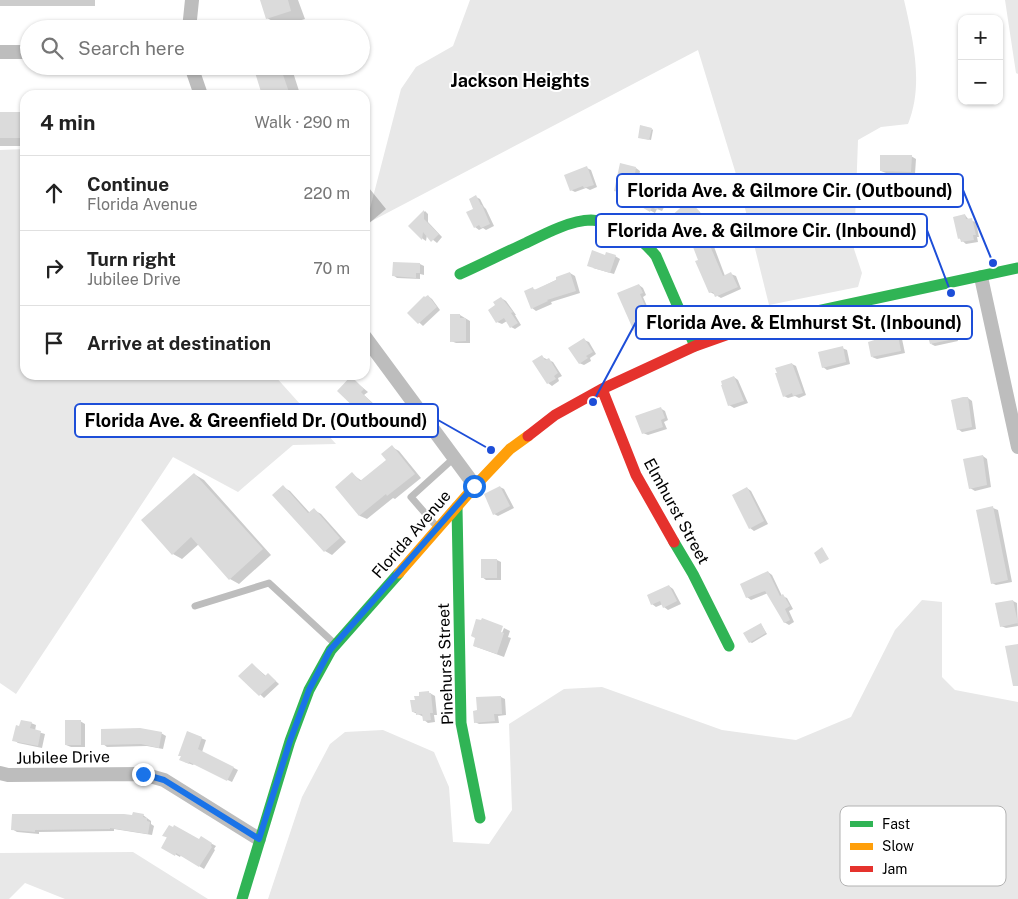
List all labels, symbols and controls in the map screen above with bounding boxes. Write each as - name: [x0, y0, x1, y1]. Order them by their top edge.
- map controls: [958, 15, 1003, 105]
- button: +: [958, 15, 1003, 60]
- search box: [20, 20, 370, 75]
- icon: search: [38, 34, 66, 62]
- text: Search here: [78, 37, 185, 59]
- button: −: [958, 60, 1003, 105]
- district label: Jackson Heights: [450, 70, 590, 91]
- text: 4 min: [40, 110, 95, 135]
- text: Walk · 290 m: [255, 113, 350, 132]
- text: Continue: [87, 173, 169, 195]
- callout: Florida Ave. & Gilmore Cir. (Outbound): [617, 174, 963, 207]
- icon: ahead: [40, 179, 68, 207]
- text: Florida Ave. & Gilmore Cir. (Outbound): [627, 180, 953, 201]
- text: 220 m: [303, 184, 350, 203]
- text: Florida Avenue: [87, 195, 197, 214]
- callout: Florida Ave. & Gilmore Cir. (Inbound): [596, 214, 927, 247]
- text: Florida Ave. & Gilmore Cir. (Inbound): [607, 220, 917, 241]
- text: Turn right: [87, 248, 176, 270]
- icon: right: [40, 254, 68, 282]
- text: 70 m: [313, 259, 350, 278]
- text: Jubilee Drive: [87, 270, 181, 289]
- callout: Florida Ave. & Elmhurst St. (Inbound): [636, 306, 972, 339]
- text: Florida Ave. & Elmhurst St. (Inbound): [646, 312, 962, 333]
- icon: arrive: [40, 329, 68, 357]
- text: Arrive at destination: [87, 332, 271, 354]
- callout: Florida Ave. & Greenfield Dr. (Outbound): [75, 404, 438, 437]
- text: Florida Ave. & Greenfield Dr. (Outbound): [84, 410, 428, 431]
- street label: Elmhurst Street: [640, 455, 713, 567]
- route start: [463, 475, 486, 498]
- street label: Florida Avenue: [368, 486, 455, 582]
- street label: Pinehurst Street: [434, 603, 457, 725]
- street label: Jubilee Drive: [16, 747, 110, 768]
- route end: [132, 763, 155, 786]
- legend: [840, 806, 1006, 886]
- text: Fast: [882, 816, 910, 832]
- text: Slow: [882, 838, 914, 854]
- text: Jam: [882, 861, 907, 877]

